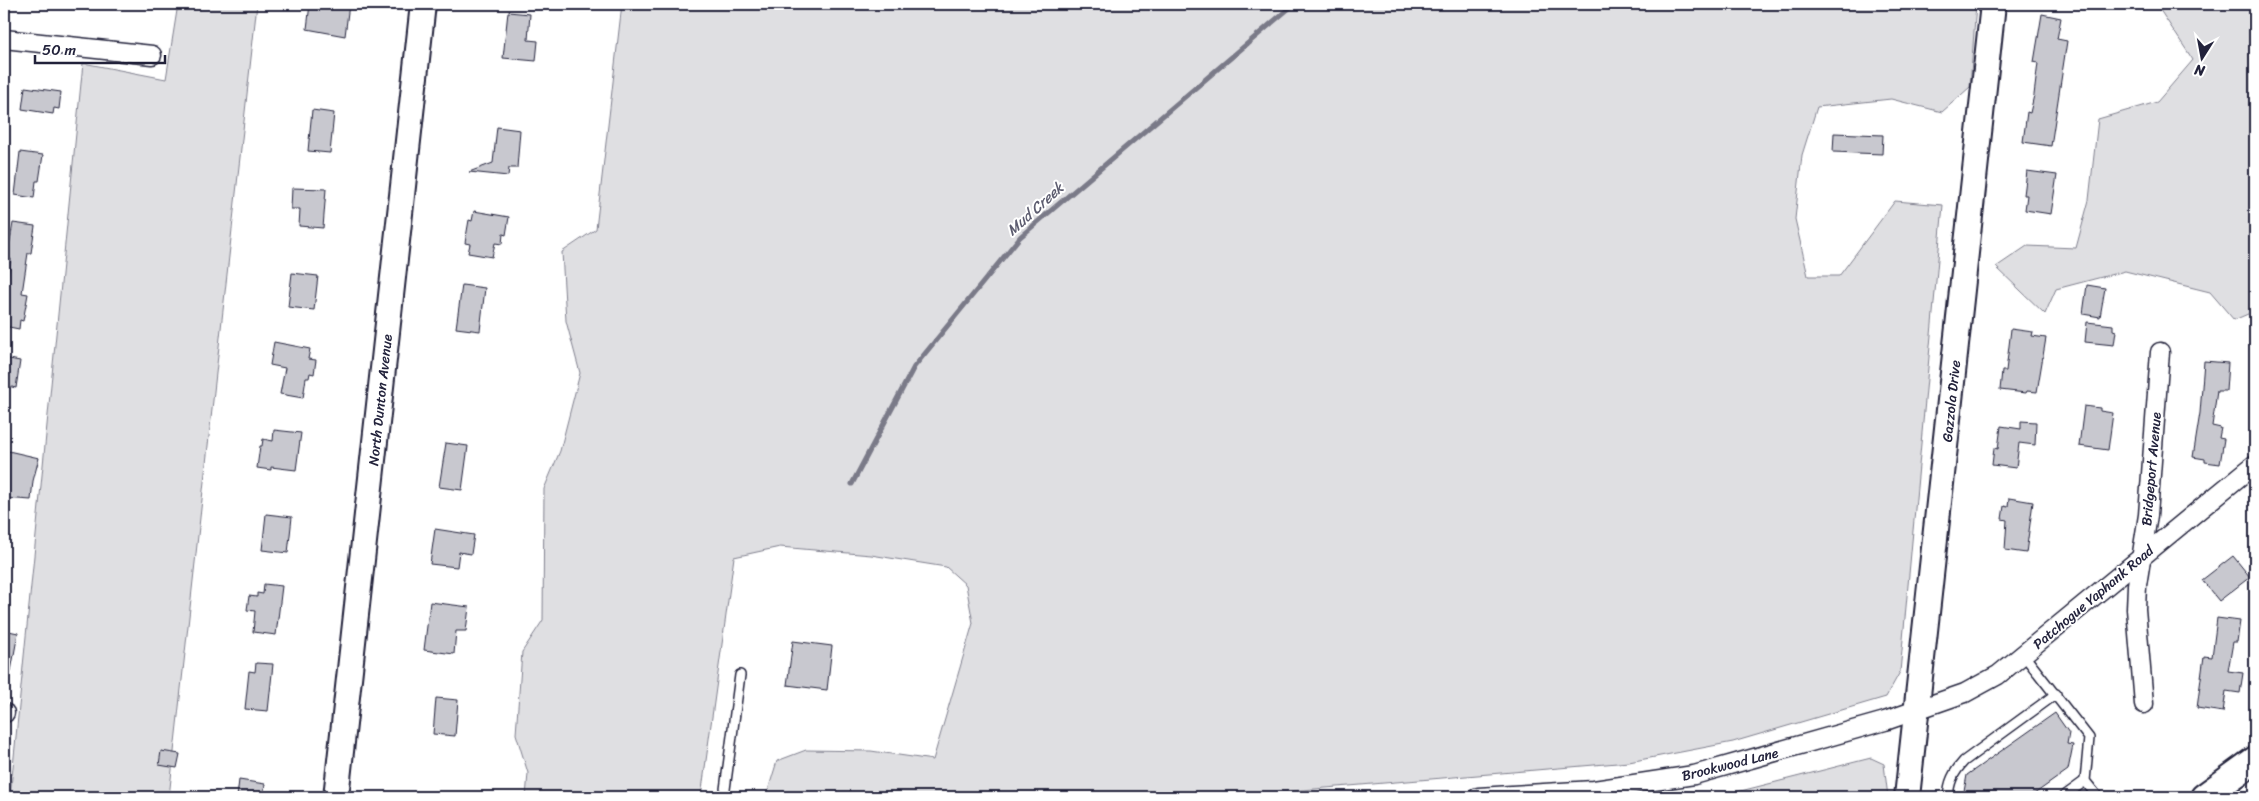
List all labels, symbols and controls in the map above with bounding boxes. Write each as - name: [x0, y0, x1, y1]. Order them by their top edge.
- scale bar: [35, 32, 165, 64]
- north arrow: [2176, 32, 2226, 82]
- text: 50 m: [42, 37, 77, 63]
- text: N: [2192, 57, 2208, 84]
- water label: Mud Creek: [1000, 175, 1071, 242]
- street label: North Dunton Avenue: [361, 333, 400, 467]
- street label: Gazzola Drive: [1935, 359, 1968, 443]
- street label: Bridgeport Avenue: [2134, 411, 2169, 527]
- street label: Patchogue Yaphank Road: [2027, 538, 2161, 656]
- street label: Brookwood Lane: [1679, 740, 1781, 789]

